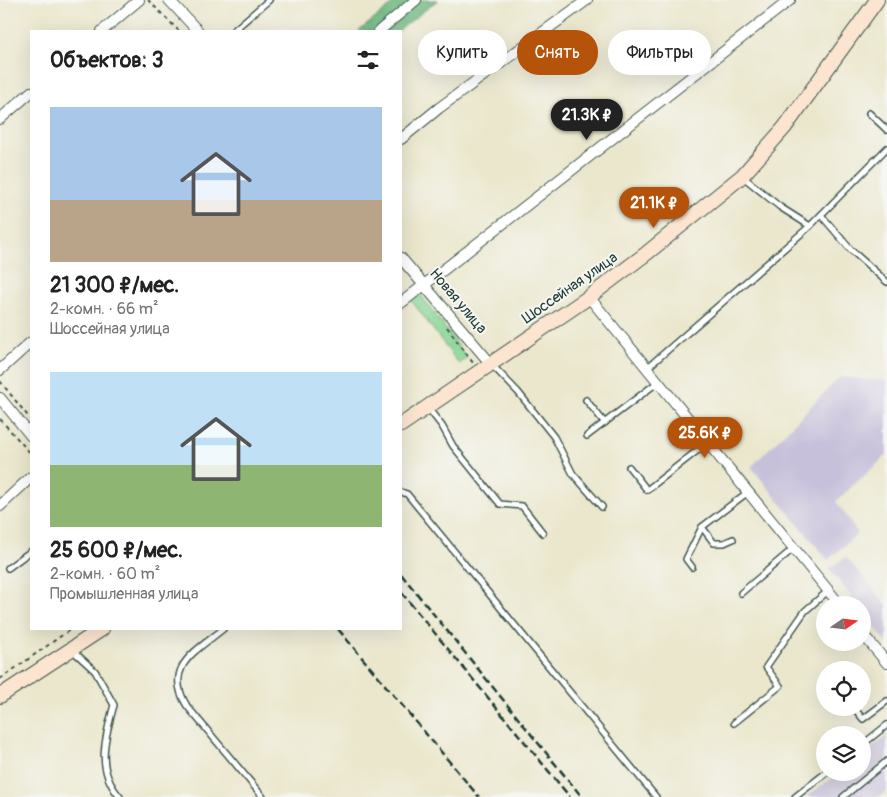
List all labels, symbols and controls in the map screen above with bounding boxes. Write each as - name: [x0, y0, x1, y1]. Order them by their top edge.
- chip: Купить: [418, 30, 507, 75]
- chip: Снять: [517, 30, 598, 75]
- chip: Фильтры: [608, 30, 711, 75]
- icon: filters: [354, 46, 382, 74]
- text: Объектов: 3: [50, 47, 164, 74]
- pin: 21.3K ₽: [541, 98, 633, 141]
- text: 21.3K ₽: [562, 105, 612, 125]
- icon: home: [171, 139, 261, 229]
- pin: 21.1K ₽: [608, 186, 700, 229]
- text: 21.1K ₽: [630, 193, 678, 213]
- street label: Шоссейная улица: [519, 248, 621, 328]
- street label: Новая улица: [425, 264, 491, 338]
- text: 21 300 ₽/мес.: [50, 272, 179, 299]
- text: 2-комн. · 66 m²: [50, 299, 159, 319]
- text: Шоссейная улица: [50, 319, 170, 339]
- icon: home: [171, 404, 261, 494]
- pin: 25.6K ₽: [659, 416, 751, 459]
- text: 25.6K ₽: [678, 423, 732, 443]
- text: 25 600 ₽/мес.: [50, 537, 183, 564]
- text: 2-комн. · 60 m²: [50, 564, 160, 584]
- text: Промышленная улица: [50, 584, 198, 604]
- north arrow: [816, 596, 871, 651]
- map controls: [816, 596, 871, 781]
- button: locate: [816, 661, 871, 716]
- button: layers: [816, 726, 871, 781]

